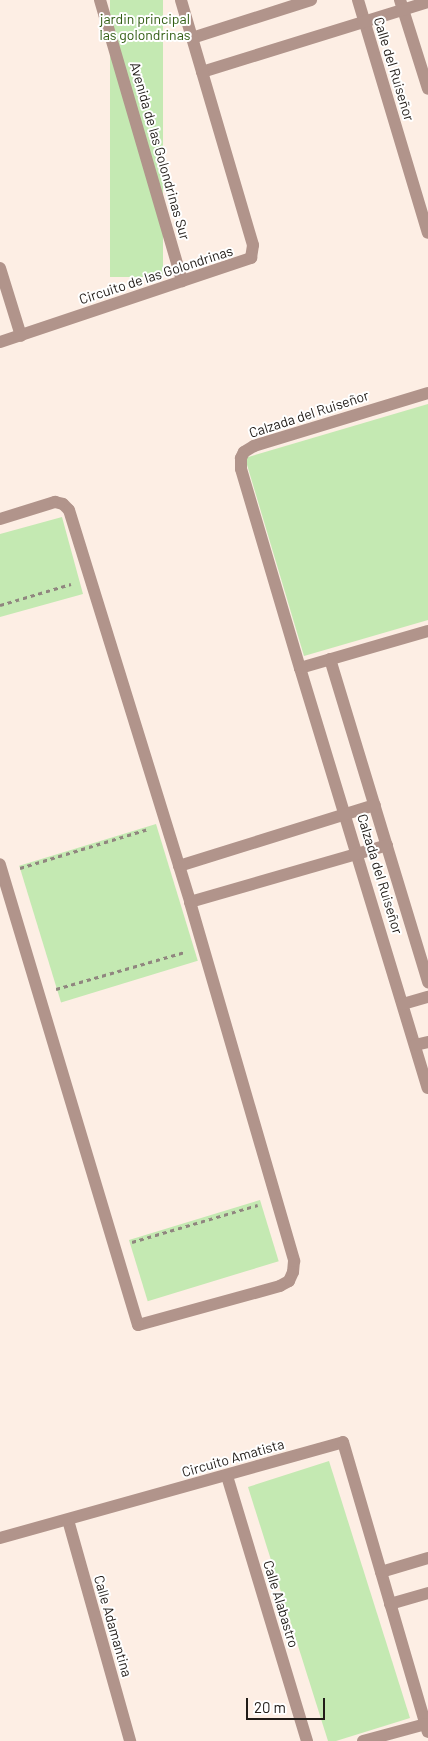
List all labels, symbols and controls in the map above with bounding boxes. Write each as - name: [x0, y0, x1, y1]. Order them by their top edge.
- park label: jardin principal las golondrinas: [99, 11, 191, 44]
- street label: Calle del Ruiseñor: [370, 15, 418, 123]
- street label: Avenida de las Golondrinas Sur: [127, 60, 193, 242]
- street label: Circuito de las Golondrinas: [77, 242, 235, 308]
- street label: Calzada del Ruiseñor: [247, 387, 371, 441]
- street label: Calzada del Ruiseñor: [354, 812, 406, 936]
- street label: Circuito Amatista: [180, 1435, 286, 1481]
- street label: Calle Alabastro: [260, 1558, 302, 1650]
- street label: Calle Adamantina: [90, 1573, 136, 1679]
- scale bar: [248, 1688, 327, 1720]
- text: 20 m: [254, 1698, 286, 1716]

